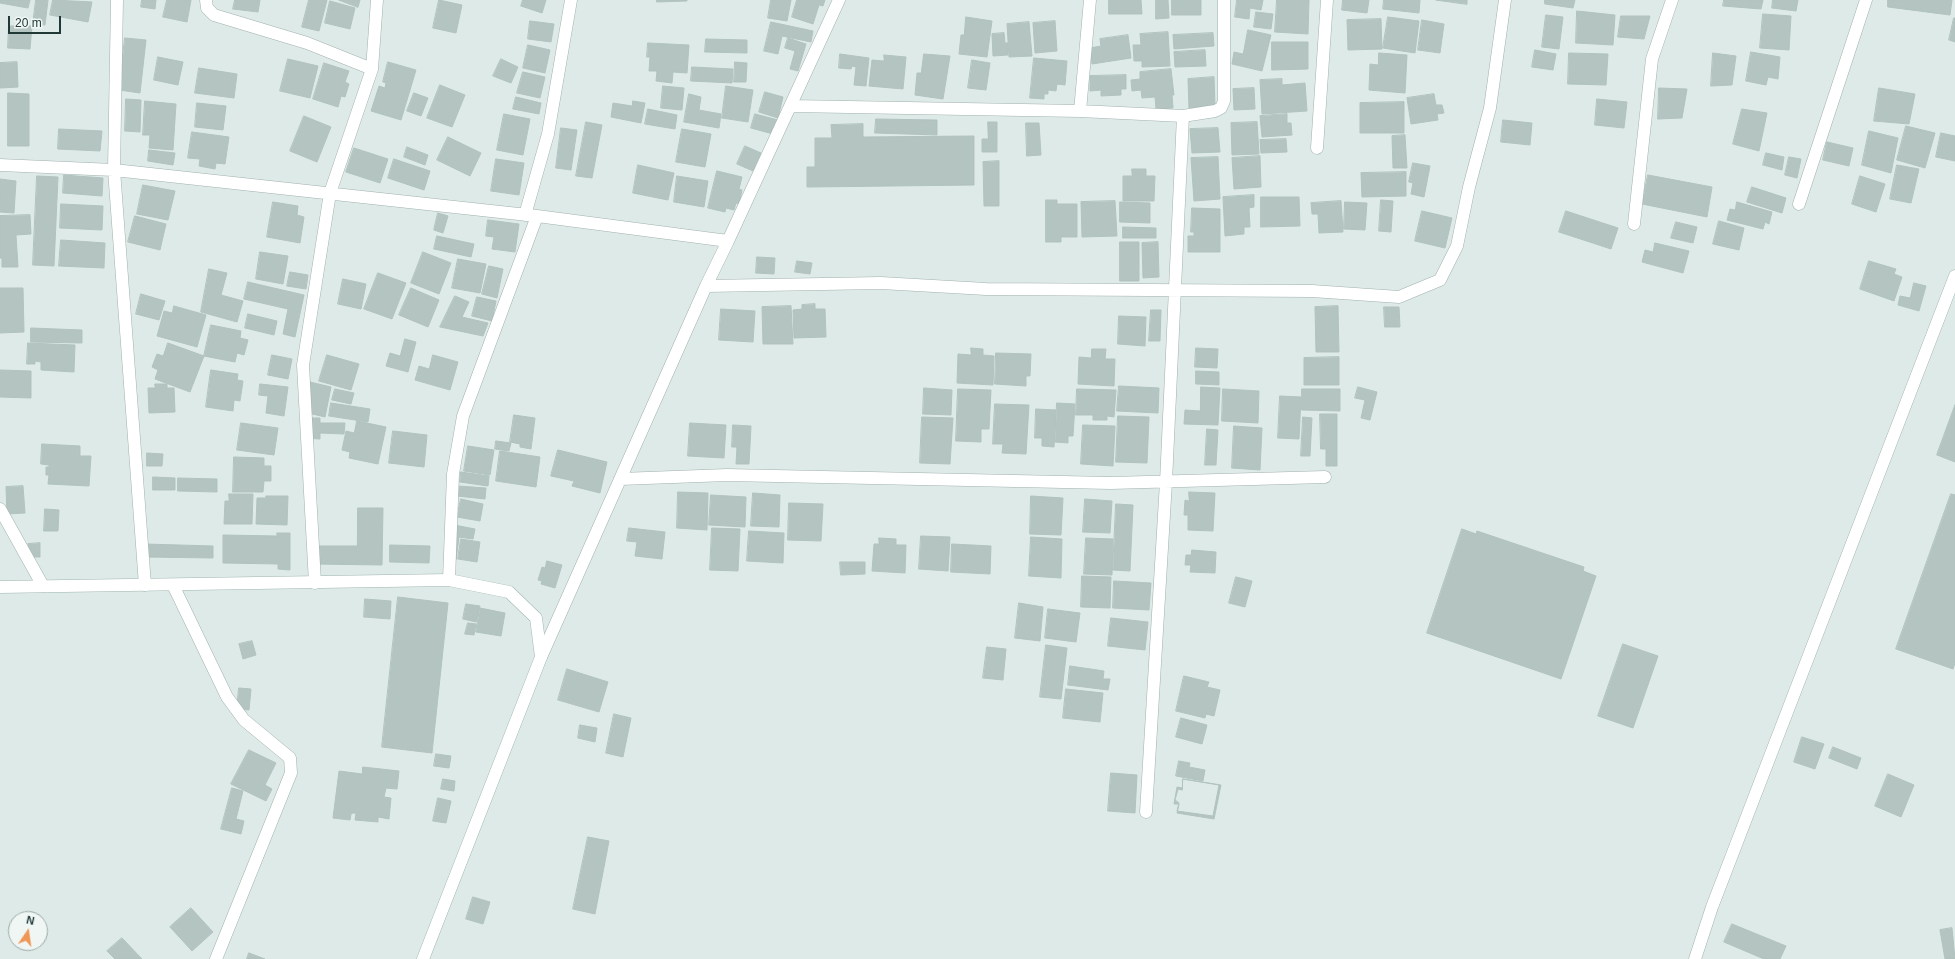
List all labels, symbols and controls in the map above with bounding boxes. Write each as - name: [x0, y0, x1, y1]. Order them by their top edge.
- scale bar: [10, 8, 63, 34]
- text: 20 m: [15, 16, 42, 30]
- north arrow: [8, 911, 48, 951]
- text: N: [25, 914, 36, 927]

